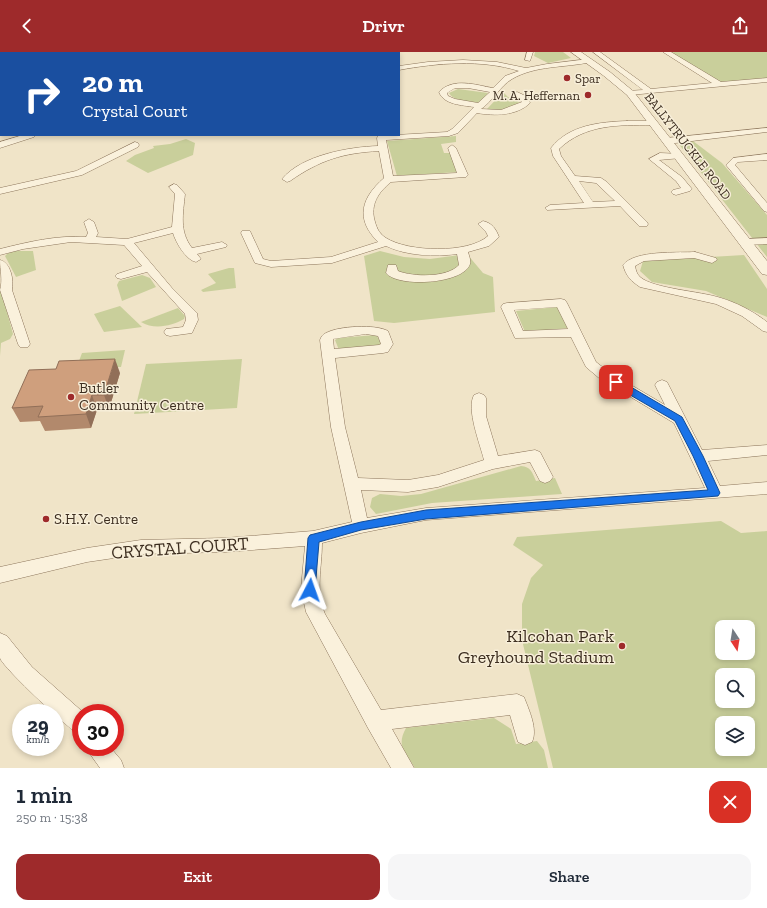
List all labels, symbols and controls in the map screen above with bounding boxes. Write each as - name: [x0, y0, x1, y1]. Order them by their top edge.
- icon: back: [16, 15, 38, 37]
- text: Drivr: [362, 15, 405, 37]
- icon: share: [729, 15, 751, 37]
- text: 20 m: [82, 66, 143, 99]
- icon: right: [16, 68, 68, 120]
- place label: Spar: [575, 71, 601, 86]
- marker: Spar: [562, 73, 572, 83]
- place label: M. A. Heffernan: [493, 88, 581, 103]
- street label: BALLYTRUCKLE ROAD: [642, 89, 734, 203]
- marker: M. A. Heffernan: [583, 90, 593, 100]
- text: Crystal Court: [82, 100, 187, 122]
- pin: [599, 365, 633, 399]
- icon: arrive: [605, 371, 627, 393]
- place label: Butler Community Centre: [79, 379, 204, 414]
- marker: Butler Community Centre: [66, 392, 76, 402]
- place label: S.H.Y. Centre: [54, 510, 138, 528]
- marker: S.H.Y. Centre: [41, 514, 51, 524]
- street label: CRYSTAL COURT: [111, 532, 249, 564]
- position arrow: [289, 569, 331, 611]
- north arrow: [715, 620, 755, 660]
- map controls: [715, 620, 755, 756]
- place label: Kilcohan Park Greyhound Stadium: [458, 625, 615, 668]
- marker: Kilcohan Park Greyhound Stadium: [617, 641, 627, 651]
- button: search: [715, 668, 755, 708]
- speed limit sign: 30: [72, 704, 124, 756]
- text: 29: [27, 713, 49, 737]
- button: layers: [715, 716, 755, 756]
- text: km/h: [27, 734, 49, 746]
- text: 1 min: [16, 780, 72, 809]
- button: close: [709, 781, 751, 823]
- text: 250 m · 15:38: [16, 810, 88, 825]
- button: Exit: [16, 854, 380, 900]
- button: Share: [388, 854, 751, 900]

